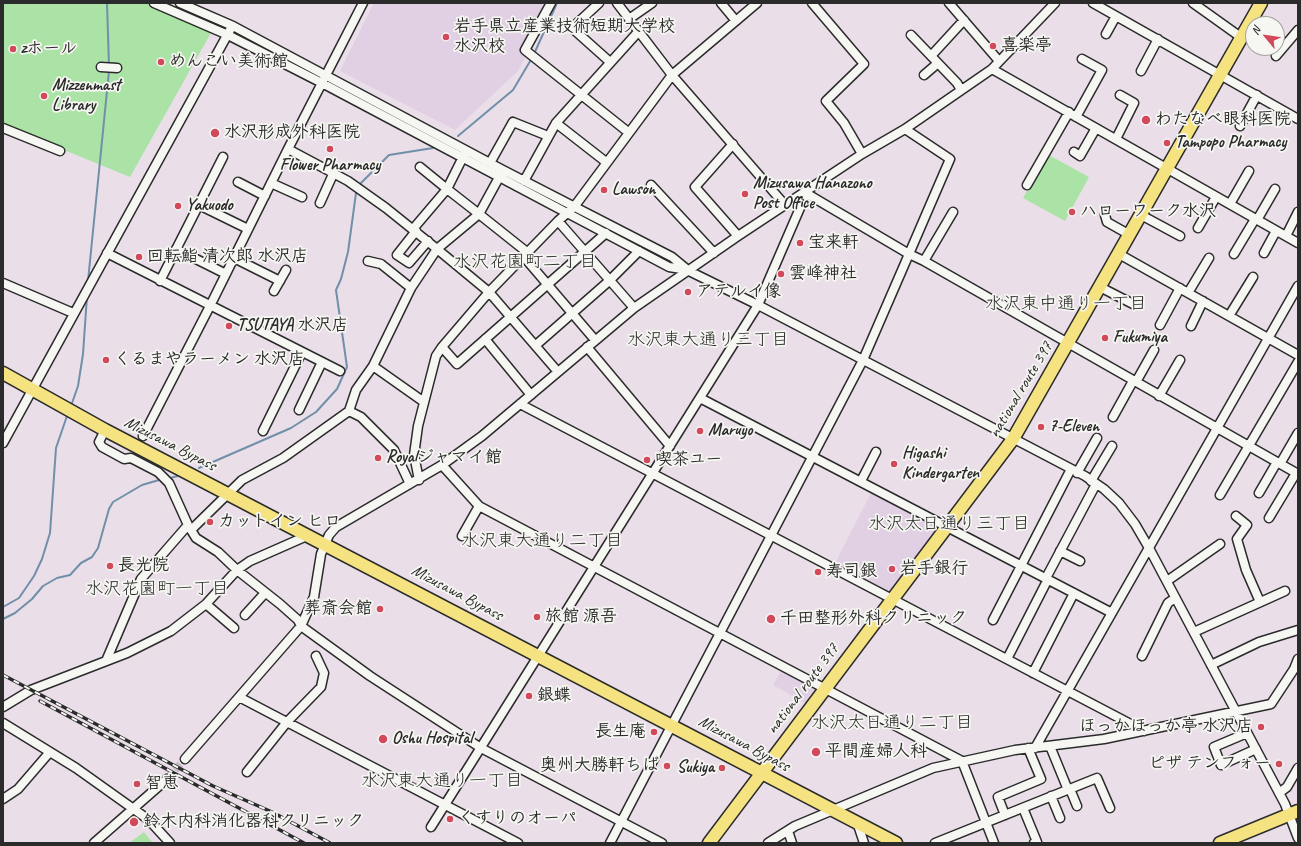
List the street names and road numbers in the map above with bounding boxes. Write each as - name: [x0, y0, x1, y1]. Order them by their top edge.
- street label: national route 397: [984, 338, 1058, 442]
- street label: Mizusawa Bypass: [121, 412, 219, 476]
- street label: Mizusawa Bypass: [408, 560, 506, 626]
- street label: national route 397: [762, 640, 844, 738]
- street label: Mizusawa Bypass: [695, 711, 793, 777]

